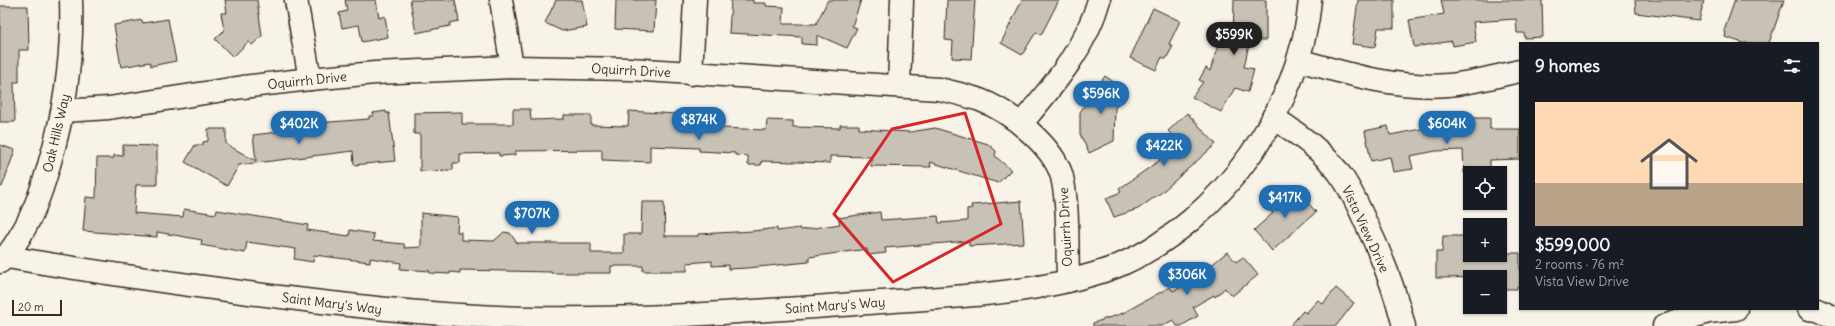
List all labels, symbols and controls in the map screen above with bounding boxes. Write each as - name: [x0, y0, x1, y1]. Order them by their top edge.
- pin: $599K: [1206, 22, 1262, 56]
- text: $599K: [1215, 26, 1253, 43]
- text: 9 homes: [1535, 55, 1600, 77]
- icon: filters: [1781, 55, 1803, 77]
- street label: Oquirrh Drive: [591, 60, 671, 81]
- street label: Oquirrh Drive: [267, 68, 348, 93]
- pin: $596K: [1073, 81, 1129, 115]
- text: $596K: [1082, 85, 1120, 102]
- street label: Oak Hills Way: [39, 92, 74, 174]
- pin: $874K: [671, 107, 727, 141]
- pin: $402K: [271, 111, 327, 145]
- text: $874K: [681, 111, 717, 128]
- pin: $604K: [1419, 111, 1475, 145]
- text: $402K: [280, 115, 318, 132]
- text: $604K: [1428, 115, 1466, 132]
- icon: home: [1633, 128, 1705, 200]
- pin: $422K: [1136, 133, 1192, 167]
- text: $422K: [1146, 137, 1183, 154]
- map controls: [1463, 166, 1507, 314]
- button: locate: [1463, 166, 1507, 210]
- street label: Vista View Drive: [1338, 183, 1393, 275]
- pin: $417K: [1257, 185, 1313, 219]
- street label: Oquirrh Drive: [1055, 187, 1076, 267]
- text: $417K: [1268, 189, 1302, 206]
- pin: $707K: [504, 201, 560, 235]
- text: $707K: [514, 205, 550, 222]
- button: +: [1463, 218, 1507, 262]
- text: $599,000: [1535, 234, 1611, 256]
- text: 2 rooms · 76 m²: [1535, 256, 1624, 273]
- pin: $306K: [1159, 262, 1215, 296]
- text: $306K: [1168, 266, 1206, 283]
- button: −: [1463, 270, 1507, 314]
- text: Vista View Drive: [1535, 273, 1629, 290]
- street label: Saint Mary's Way: [281, 289, 383, 318]
- street label: Saint Mary's Way: [784, 294, 886, 317]
- scale bar: [12, 298, 62, 317]
- text: 20 m: [18, 300, 44, 314]

